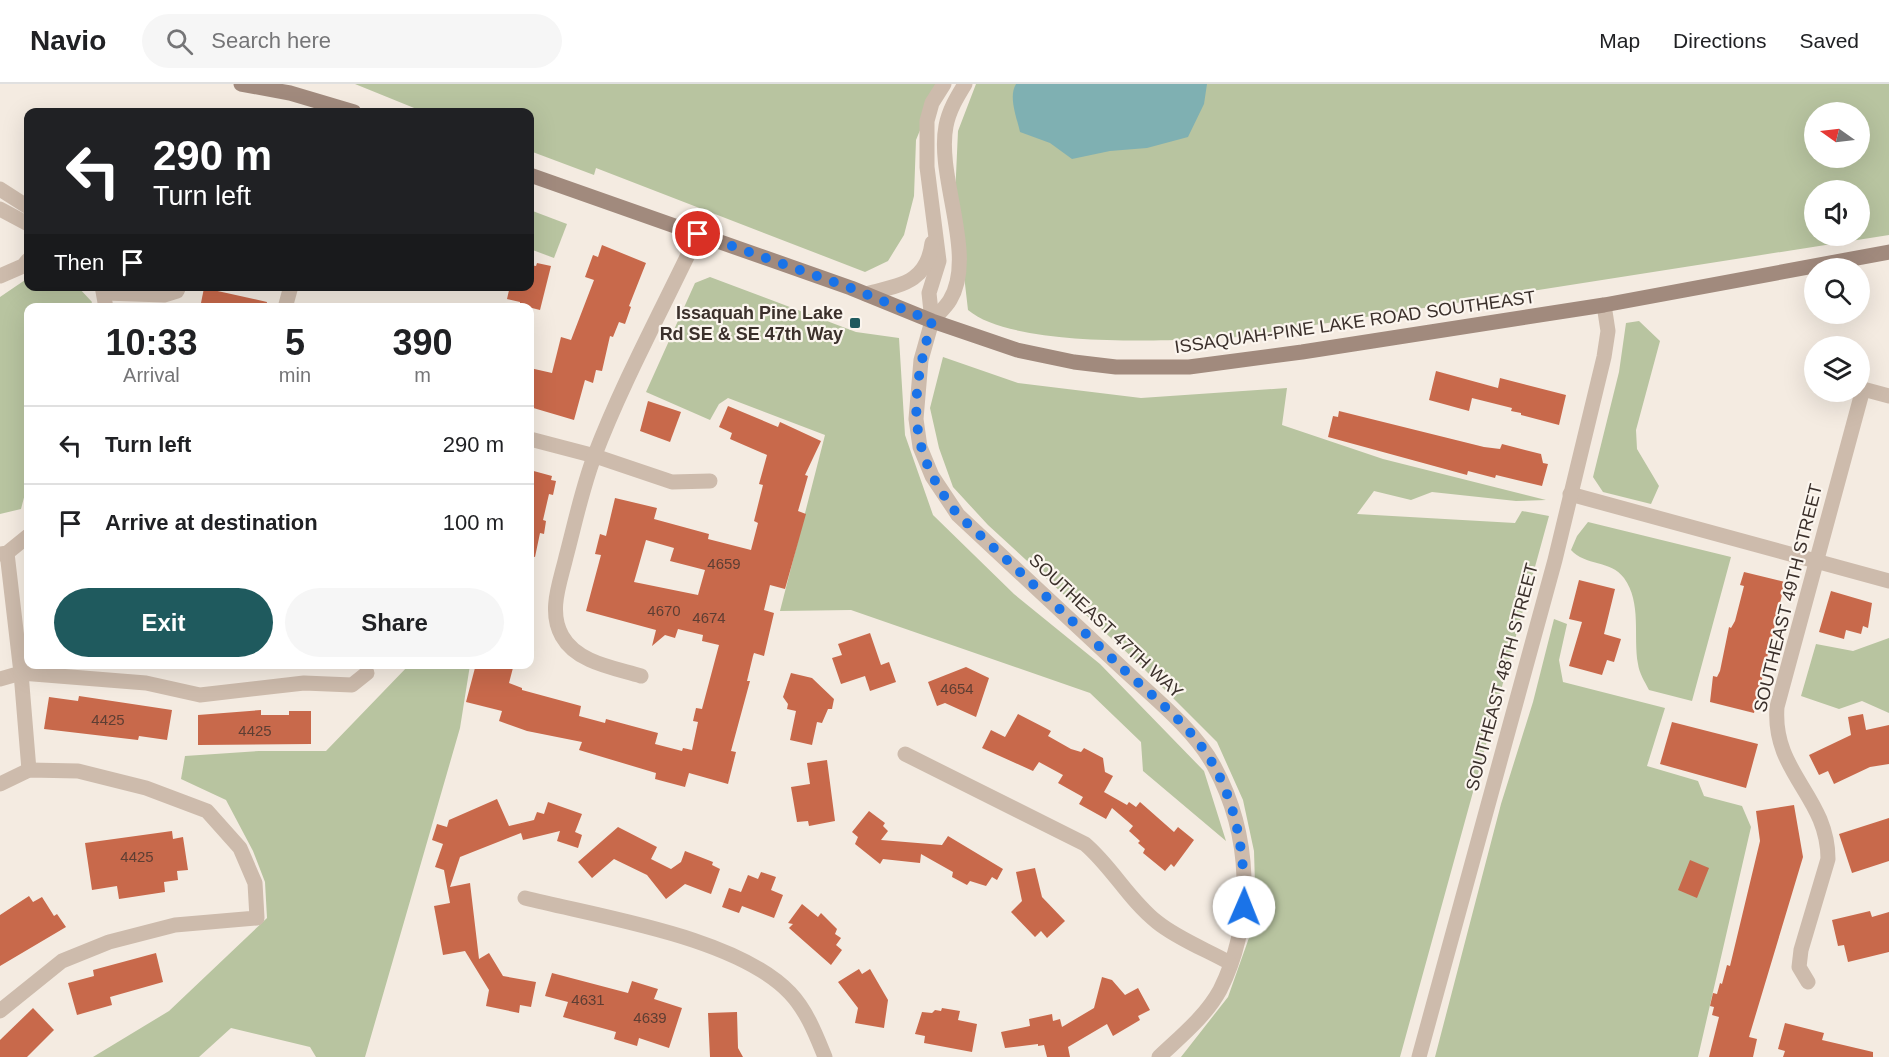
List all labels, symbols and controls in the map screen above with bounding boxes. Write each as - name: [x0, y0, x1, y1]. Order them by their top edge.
- search box: [142, 14, 562, 68]
- text: Navio: [30, 25, 106, 56]
- icon: search: [163, 25, 196, 58]
- text: Search here: [211, 28, 331, 53]
- text: Map: [1599, 29, 1640, 52]
- text: Directions: [1673, 29, 1766, 52]
- text: Saved: [1799, 29, 1859, 52]
- north arrow: [1804, 102, 1870, 168]
- map controls: [1804, 102, 1870, 402]
- icon: left: [54, 132, 132, 210]
- text: 290 m: [153, 132, 272, 179]
- button: sound: [1804, 180, 1870, 246]
- text: Turn left: [153, 181, 251, 211]
- pin: [672, 208, 723, 259]
- icon: arrive: [681, 217, 714, 250]
- icon: arrive: [116, 246, 149, 279]
- text: Then: [54, 250, 104, 275]
- button: search: [1804, 258, 1870, 324]
- street label: ISSAQUAH-PINE LAKE ROAD SOUTHEAST: [1173, 287, 1537, 357]
- place label: Issaquah Pine Lake Rd SE & SE 47th Way: [660, 303, 843, 344]
- marker: Issaquah Pine Lake Rd SE & SE 47th Way: [848, 316, 862, 330]
- text: 10:33: [105, 322, 197, 363]
- text: 5: [285, 322, 305, 363]
- text: 390: [392, 322, 453, 363]
- button: layers: [1804, 336, 1870, 402]
- text: Arrival: [123, 364, 180, 386]
- text: min: [279, 364, 311, 386]
- text: m: [414, 364, 431, 386]
- icon: left: [54, 429, 87, 462]
- text: Turn left: [105, 432, 191, 457]
- text: 290 m: [443, 432, 504, 457]
- street label: SOUTHEAST 49TH STREET: [1750, 482, 1826, 714]
- icon: arrive: [54, 507, 87, 540]
- text: Arrive at destination: [105, 510, 318, 535]
- text: 100 m: [443, 510, 504, 535]
- street label: SOUTHEAST 47TH WAY: [1025, 550, 1187, 702]
- house number: 4659: [707, 555, 741, 572]
- street label: SOUTHEAST 48TH STREET: [1462, 561, 1542, 793]
- button: Exit: [54, 588, 273, 657]
- button: Share: [285, 588, 504, 657]
- house number: 4670: [647, 602, 681, 619]
- house number: 4674: [692, 609, 726, 626]
- house number: 4654: [940, 680, 974, 697]
- house number: 4425: [91, 711, 125, 728]
- house number: 4425: [238, 722, 272, 739]
- house number: 4425: [120, 848, 154, 865]
- position arrow: [1212, 875, 1276, 939]
- house number: 4631: [571, 991, 605, 1008]
- house number: 4639: [633, 1009, 667, 1026]

